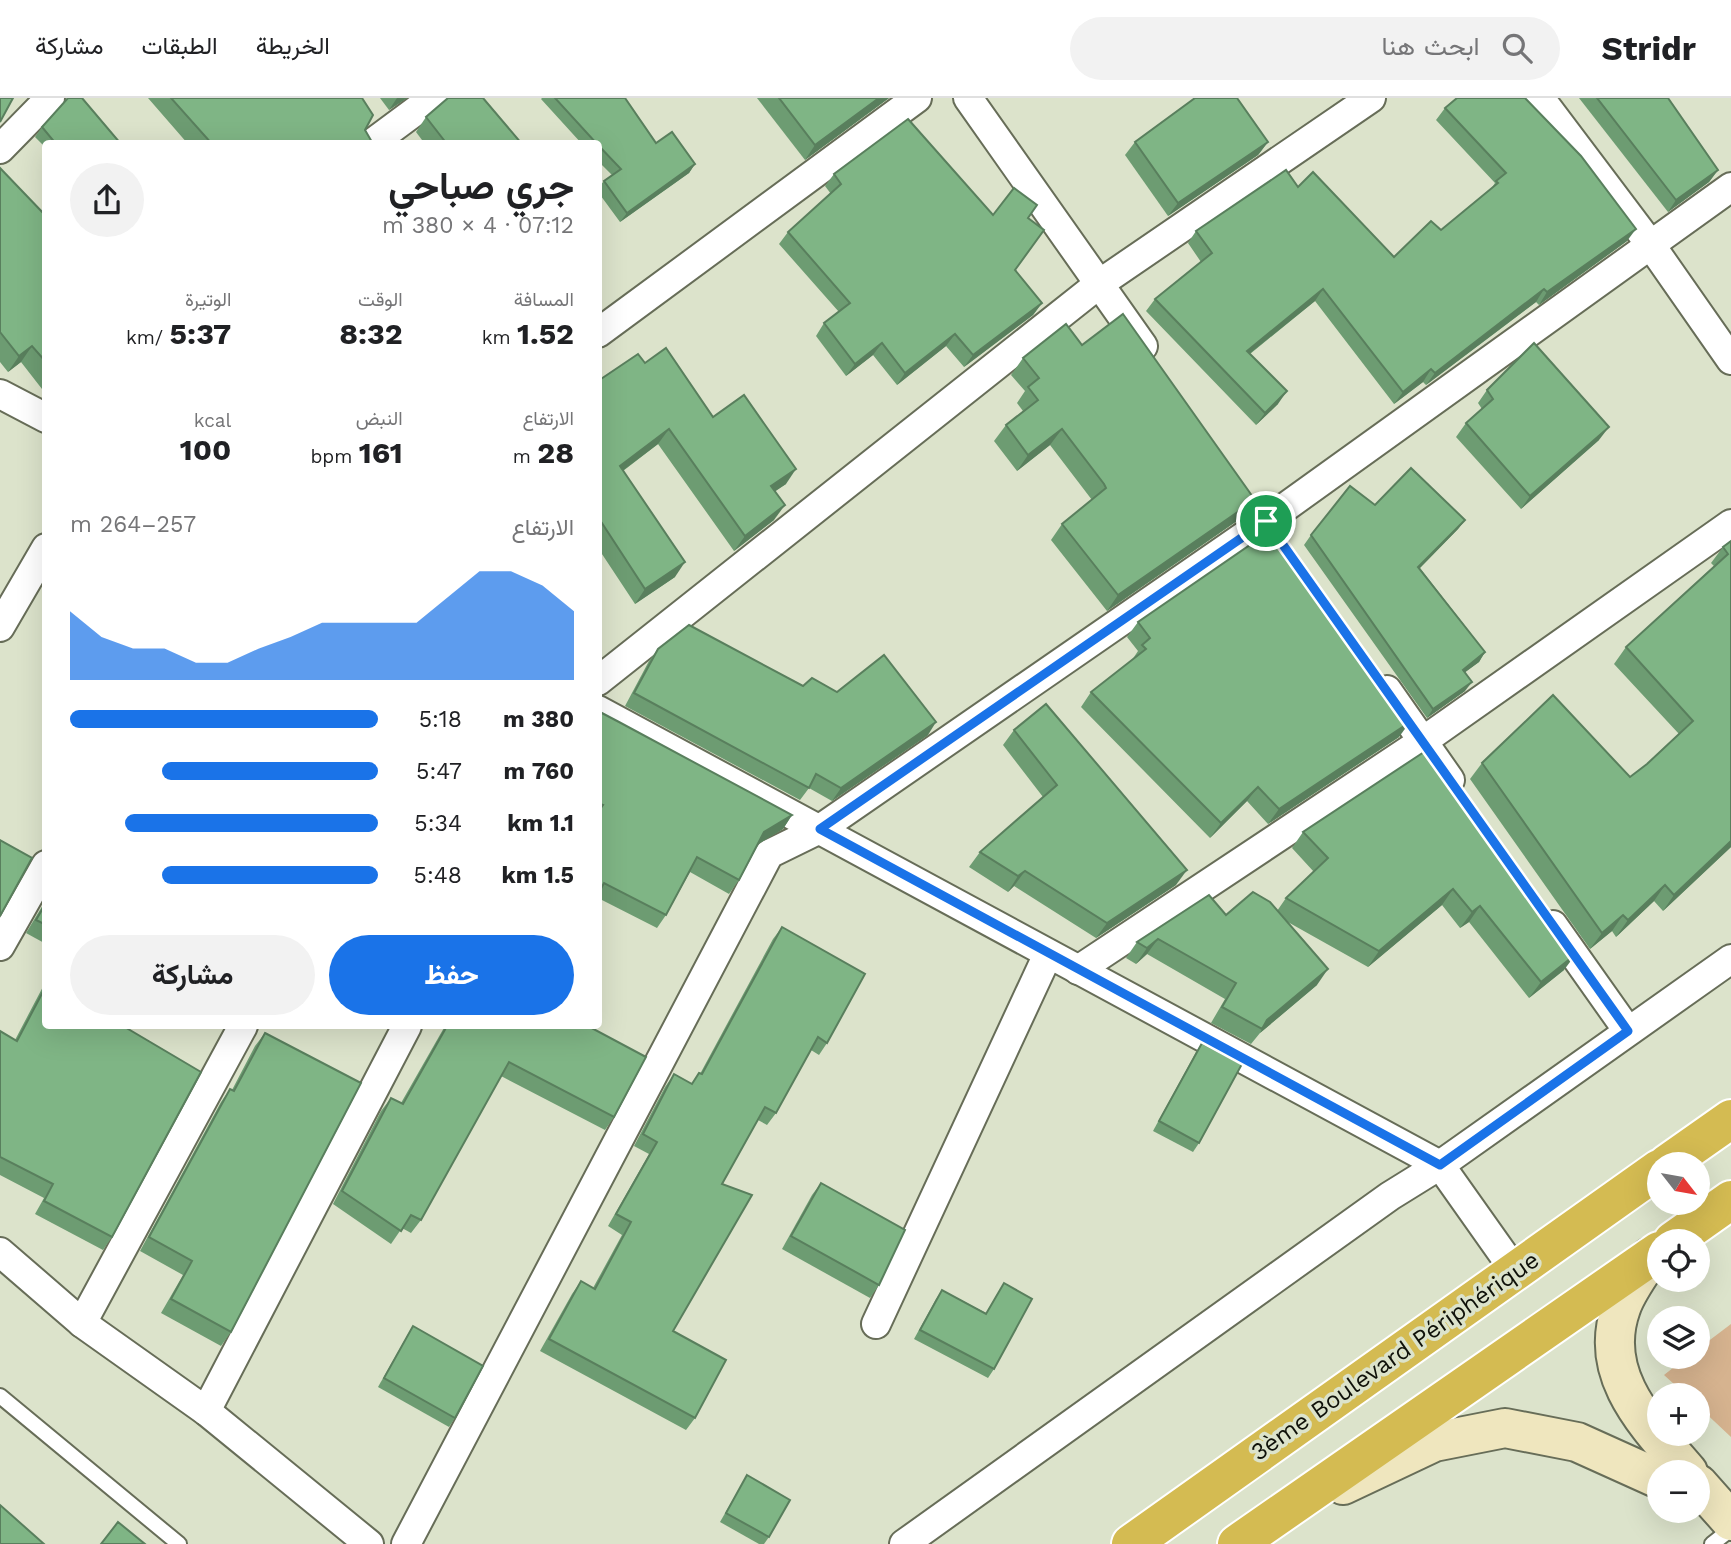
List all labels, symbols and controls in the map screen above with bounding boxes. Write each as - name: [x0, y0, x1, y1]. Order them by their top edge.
- search box: [1070, 17, 1560, 80]
- icon: search: [1498, 29, 1536, 67]
- text: Stridr: [1602, 29, 1696, 68]
- text: ابحث هنا: [1382, 31, 1480, 61]
- text: مشاركة: [35, 32, 103, 60]
- text: الطبقات: [141, 32, 218, 60]
- text: الخريطة: [256, 32, 330, 60]
- button: share: [70, 163, 144, 237]
- text: جري صباحي: [388, 164, 574, 208]
- text: 07:12 · 4 × 380 m: [382, 212, 574, 239]
- text: الوتيرة: [185, 288, 231, 311]
- text: الوقت: [358, 288, 403, 311]
- text: المسافة: [514, 288, 574, 311]
- text: 5:37: [170, 316, 231, 351]
- text: 8:32: [339, 316, 403, 351]
- text: 1.52: [517, 316, 574, 351]
- text: /km: [126, 326, 170, 349]
- text: km: [482, 326, 517, 349]
- text: النبض: [356, 407, 403, 430]
- text: الارتفاع: [522, 407, 574, 430]
- text: kcal: [194, 409, 231, 432]
- text: 100: [180, 432, 231, 467]
- text: 161: [359, 435, 403, 470]
- text: 28: [537, 435, 574, 470]
- text: bpm: [310, 445, 359, 468]
- text: m: [513, 445, 537, 468]
- pin: [1236, 491, 1296, 551]
- icon: arrive: [1247, 502, 1285, 540]
- text: 257–264 m: [70, 511, 196, 538]
- text: الارتفاع: [512, 514, 574, 541]
- text: 5:18: [419, 706, 462, 733]
- text: 380 m: [503, 706, 574, 733]
- text: 5:47: [416, 758, 462, 785]
- text: 760 m: [503, 758, 574, 785]
- text: 5:34: [414, 810, 462, 837]
- text: 1.1 km: [507, 810, 574, 837]
- text: 5:48: [414, 862, 462, 889]
- text: 1.5 km: [501, 862, 574, 889]
- button: مشاركة: [70, 935, 315, 1015]
- button: حفظ: [329, 935, 574, 1015]
- north arrow: [1647, 1152, 1710, 1214]
- map controls: [1647, 1152, 1710, 1523]
- button: locate: [1647, 1229, 1710, 1292]
- street label: 3ème Boulevard Périphérique: [1246, 1246, 1544, 1466]
- button: layers: [1647, 1306, 1710, 1369]
- button: +: [1647, 1383, 1710, 1446]
- button: −: [1647, 1460, 1710, 1523]

